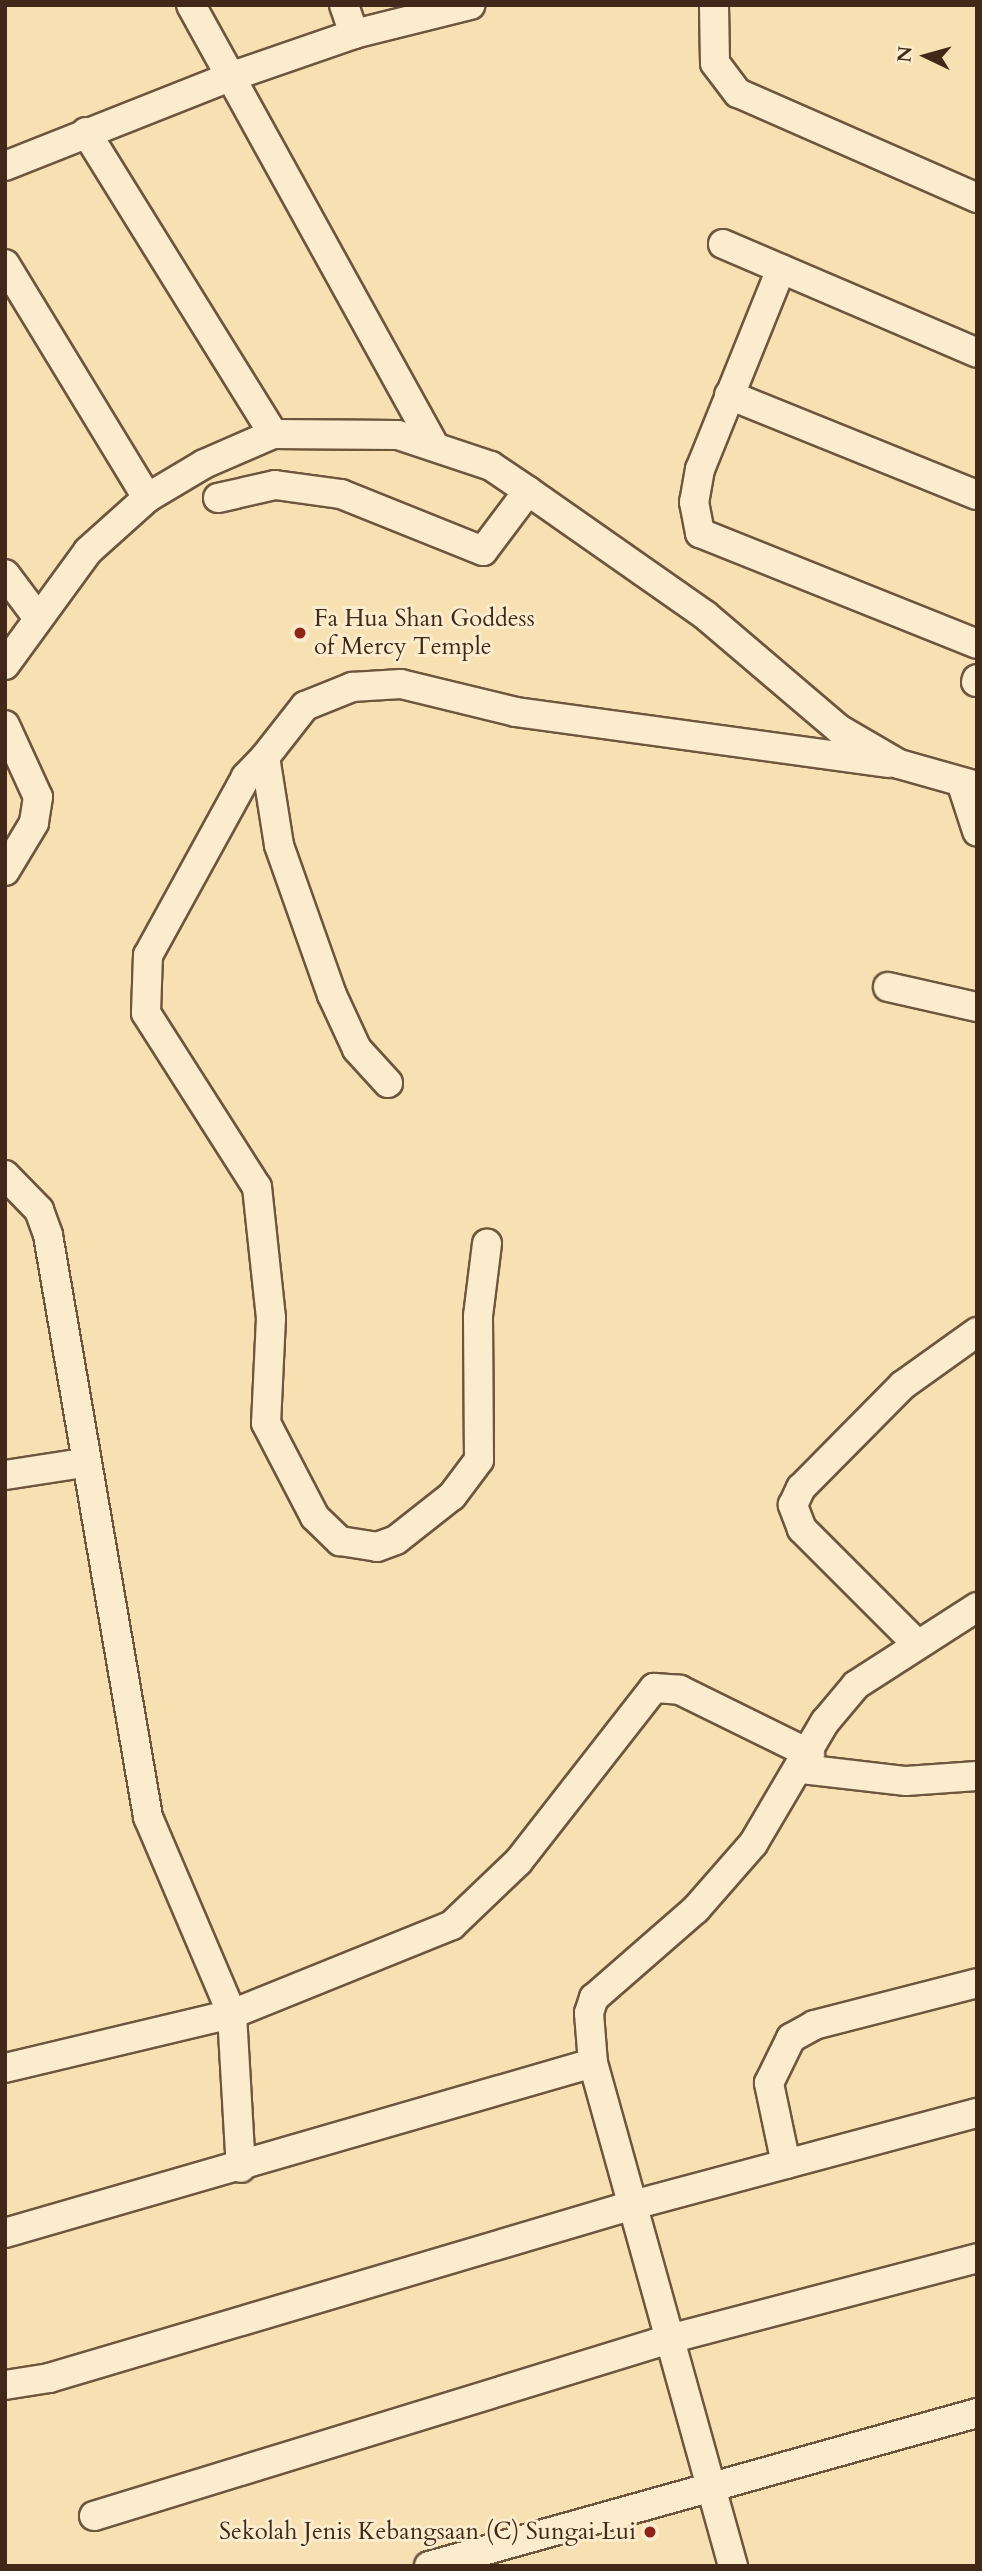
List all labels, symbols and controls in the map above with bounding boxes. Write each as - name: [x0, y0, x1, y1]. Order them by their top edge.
- north arrow: [891, 21, 961, 91]
- text: N: [891, 45, 919, 64]
- place label: Fa Hua Shan Goddess of Mercy Temple: [314, 605, 535, 661]
- marker: Fa Hua Shan Goddess of Mercy Temple: [292, 625, 308, 641]
- place label: Sekolah Jenis Kebangsaan (C) Sungai Lui: [219, 2518, 636, 2546]
- marker: Sekolah Jenis Kebangsaan (C) Sungai Lui: [642, 2524, 658, 2540]

